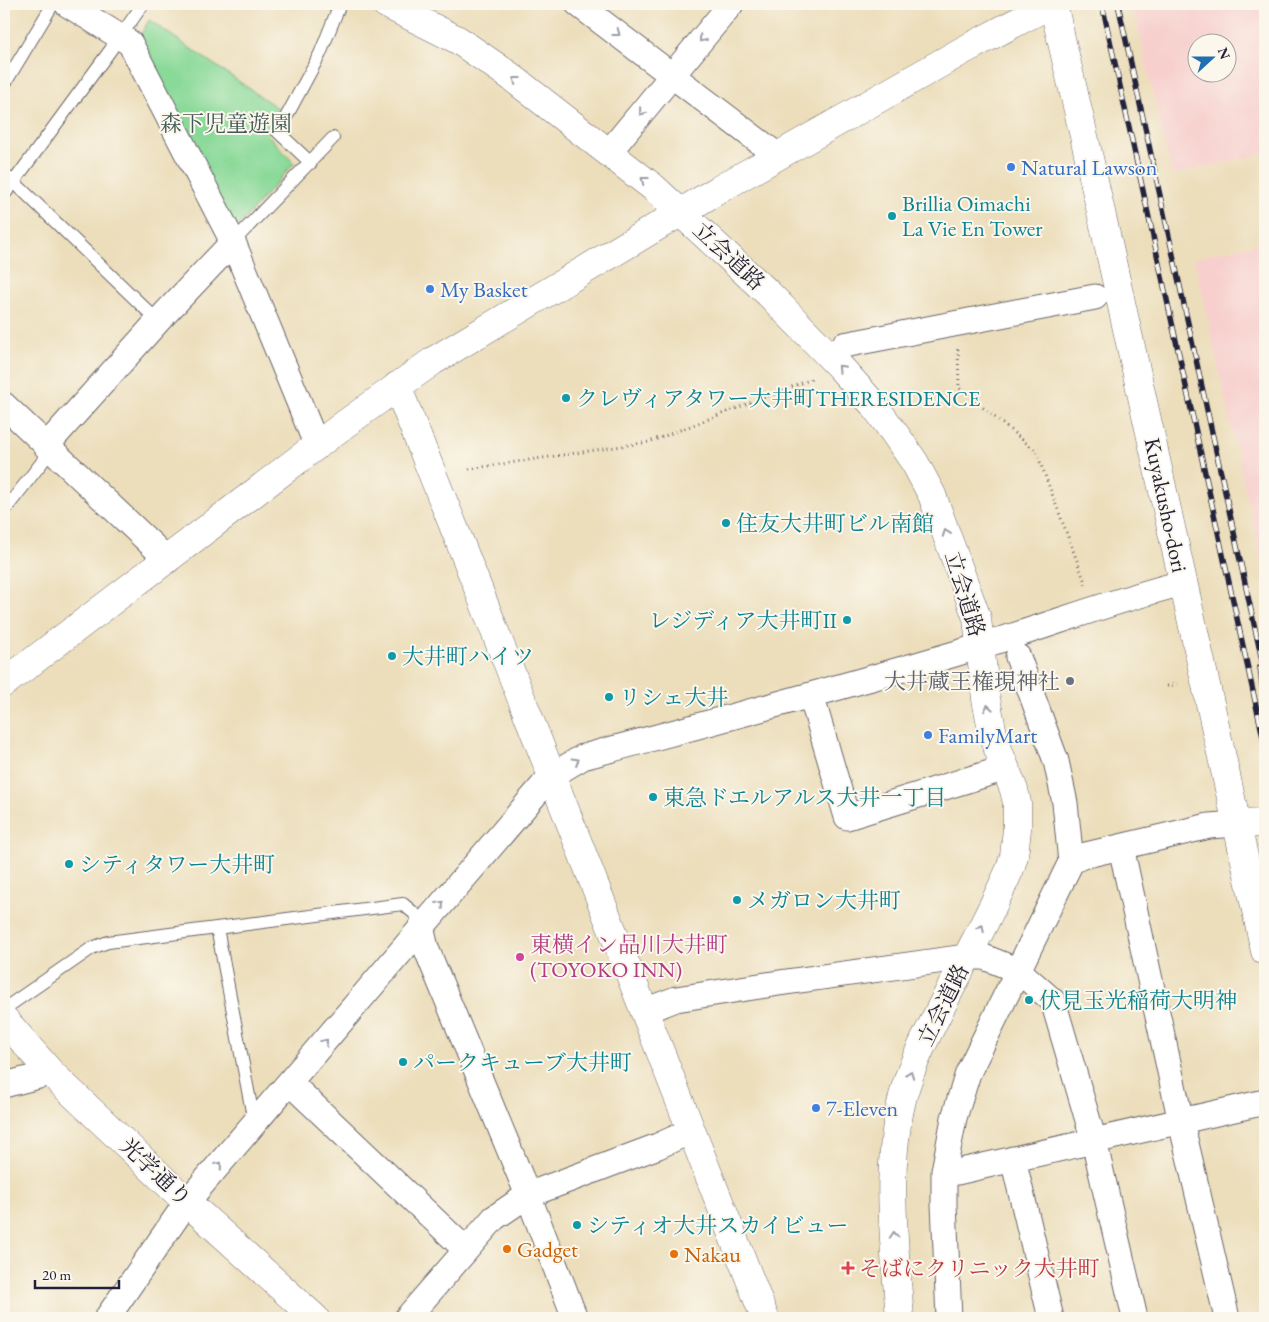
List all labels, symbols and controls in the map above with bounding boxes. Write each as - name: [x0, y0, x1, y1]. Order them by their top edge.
- one-way arrow: [611, 27, 621, 36]
- north arrow: [1186, 32, 1236, 82]
- one-way arrow: [699, 33, 707, 42]
- text: N: [1214, 45, 1235, 62]
- one-way arrow: [513, 78, 522, 86]
- one-way arrow: [639, 106, 647, 115]
- park label: 森下児童遊園: [160, 109, 292, 138]
- place label: Natural Lawson: [1021, 153, 1158, 182]
- marker: Natural Lawson: [1005, 161, 1017, 173]
- one-way arrow: [641, 178, 650, 186]
- place label: Brillia Oimachi La Vie En Tower: [902, 189, 1043, 243]
- marker: Brillia Oimachi La Vie En Tower: [886, 210, 898, 222]
- street label: 立会道路: [687, 215, 771, 297]
- place label: My Basket: [440, 275, 528, 304]
- marker: My Basket: [424, 283, 436, 295]
- one-way arrow: [838, 365, 847, 374]
- place label: クレヴィアタワー大井町THERESIDENCE: [576, 384, 980, 413]
- marker: クレヴィアタワー大井町THERESIDENCE: [560, 392, 572, 404]
- street label: Kuyakusho-dori: [1138, 435, 1194, 575]
- place label: 住友大井町ビル南館: [736, 509, 934, 538]
- marker: 住友大井町ビル南館: [720, 517, 732, 529]
- one-way arrow: [942, 529, 952, 538]
- street label: 立会道路: [938, 548, 992, 640]
- place label: レジディア大井町Ⅱ: [649, 606, 837, 635]
- marker: レジディア大井町Ⅱ: [841, 614, 853, 626]
- place label: 大井町ハイツ: [402, 642, 534, 671]
- marker: 大井町ハイツ: [386, 650, 398, 662]
- place label: 大井蔵王権現神社: [884, 667, 1060, 696]
- marker: 大井蔵王権現神社: [1064, 675, 1076, 687]
- place label: リシェ大井: [619, 683, 729, 712]
- marker: リシェ大井: [603, 691, 615, 703]
- one-way arrow: [983, 704, 993, 712]
- place label: FamilyMart: [938, 721, 1037, 750]
- marker: FamilyMart: [922, 729, 934, 741]
- one-way arrow: [570, 758, 579, 768]
- place label: 東急ドエルアルス大井一丁目: [663, 783, 947, 812]
- marker: 東急ドエルアルス大井一丁目: [647, 791, 659, 803]
- place label: シティタワー大井町: [79, 850, 275, 879]
- marker: シティタワー大井町: [63, 858, 75, 870]
- place label: メガロン大井町: [747, 886, 901, 915]
- marker: メガロン大井町: [731, 894, 743, 906]
- one-way arrow: [435, 900, 444, 909]
- one-way arrow: [975, 924, 985, 933]
- place label: 東横イン品川大井町 (TOYOKO INN): [530, 930, 728, 984]
- marker: 東横イン品川大井町 (TOYOKO INN): [514, 951, 526, 963]
- street label: 立会道路: [911, 959, 975, 1051]
- place label: 伏見玉光稲荷大明神: [1039, 986, 1237, 1015]
- marker: 伏見玉光稲荷大明神: [1023, 994, 1035, 1006]
- one-way arrow: [319, 1038, 328, 1047]
- place label: パークキューブ大井町: [413, 1048, 632, 1077]
- marker: パークキューブ大井町: [397, 1056, 409, 1068]
- one-way arrow: [904, 1070, 914, 1079]
- place label: 7-Eleven: [826, 1094, 899, 1123]
- marker: 7-Eleven: [810, 1102, 822, 1114]
- street label: 光学通り: [114, 1131, 198, 1213]
- one-way arrow: [213, 1161, 222, 1170]
- place label: シティオ大井スカイビュー: [587, 1211, 849, 1240]
- marker: シティオ大井スカイビュー: [571, 1219, 583, 1231]
- one-way arrow: [889, 1230, 900, 1238]
- place label: Gadget: [517, 1235, 578, 1264]
- place label: Nakau: [684, 1240, 741, 1269]
- marker: Gadget: [501, 1243, 513, 1255]
- marker: Nakau: [668, 1248, 680, 1260]
- place label: そばにクリニック大井町: [859, 1254, 1100, 1283]
- scale bar: [35, 1257, 119, 1289]
- marker: そばにクリニック大井町: [841, 1261, 855, 1275]
- text: 20 m: [42, 1265, 71, 1284]

